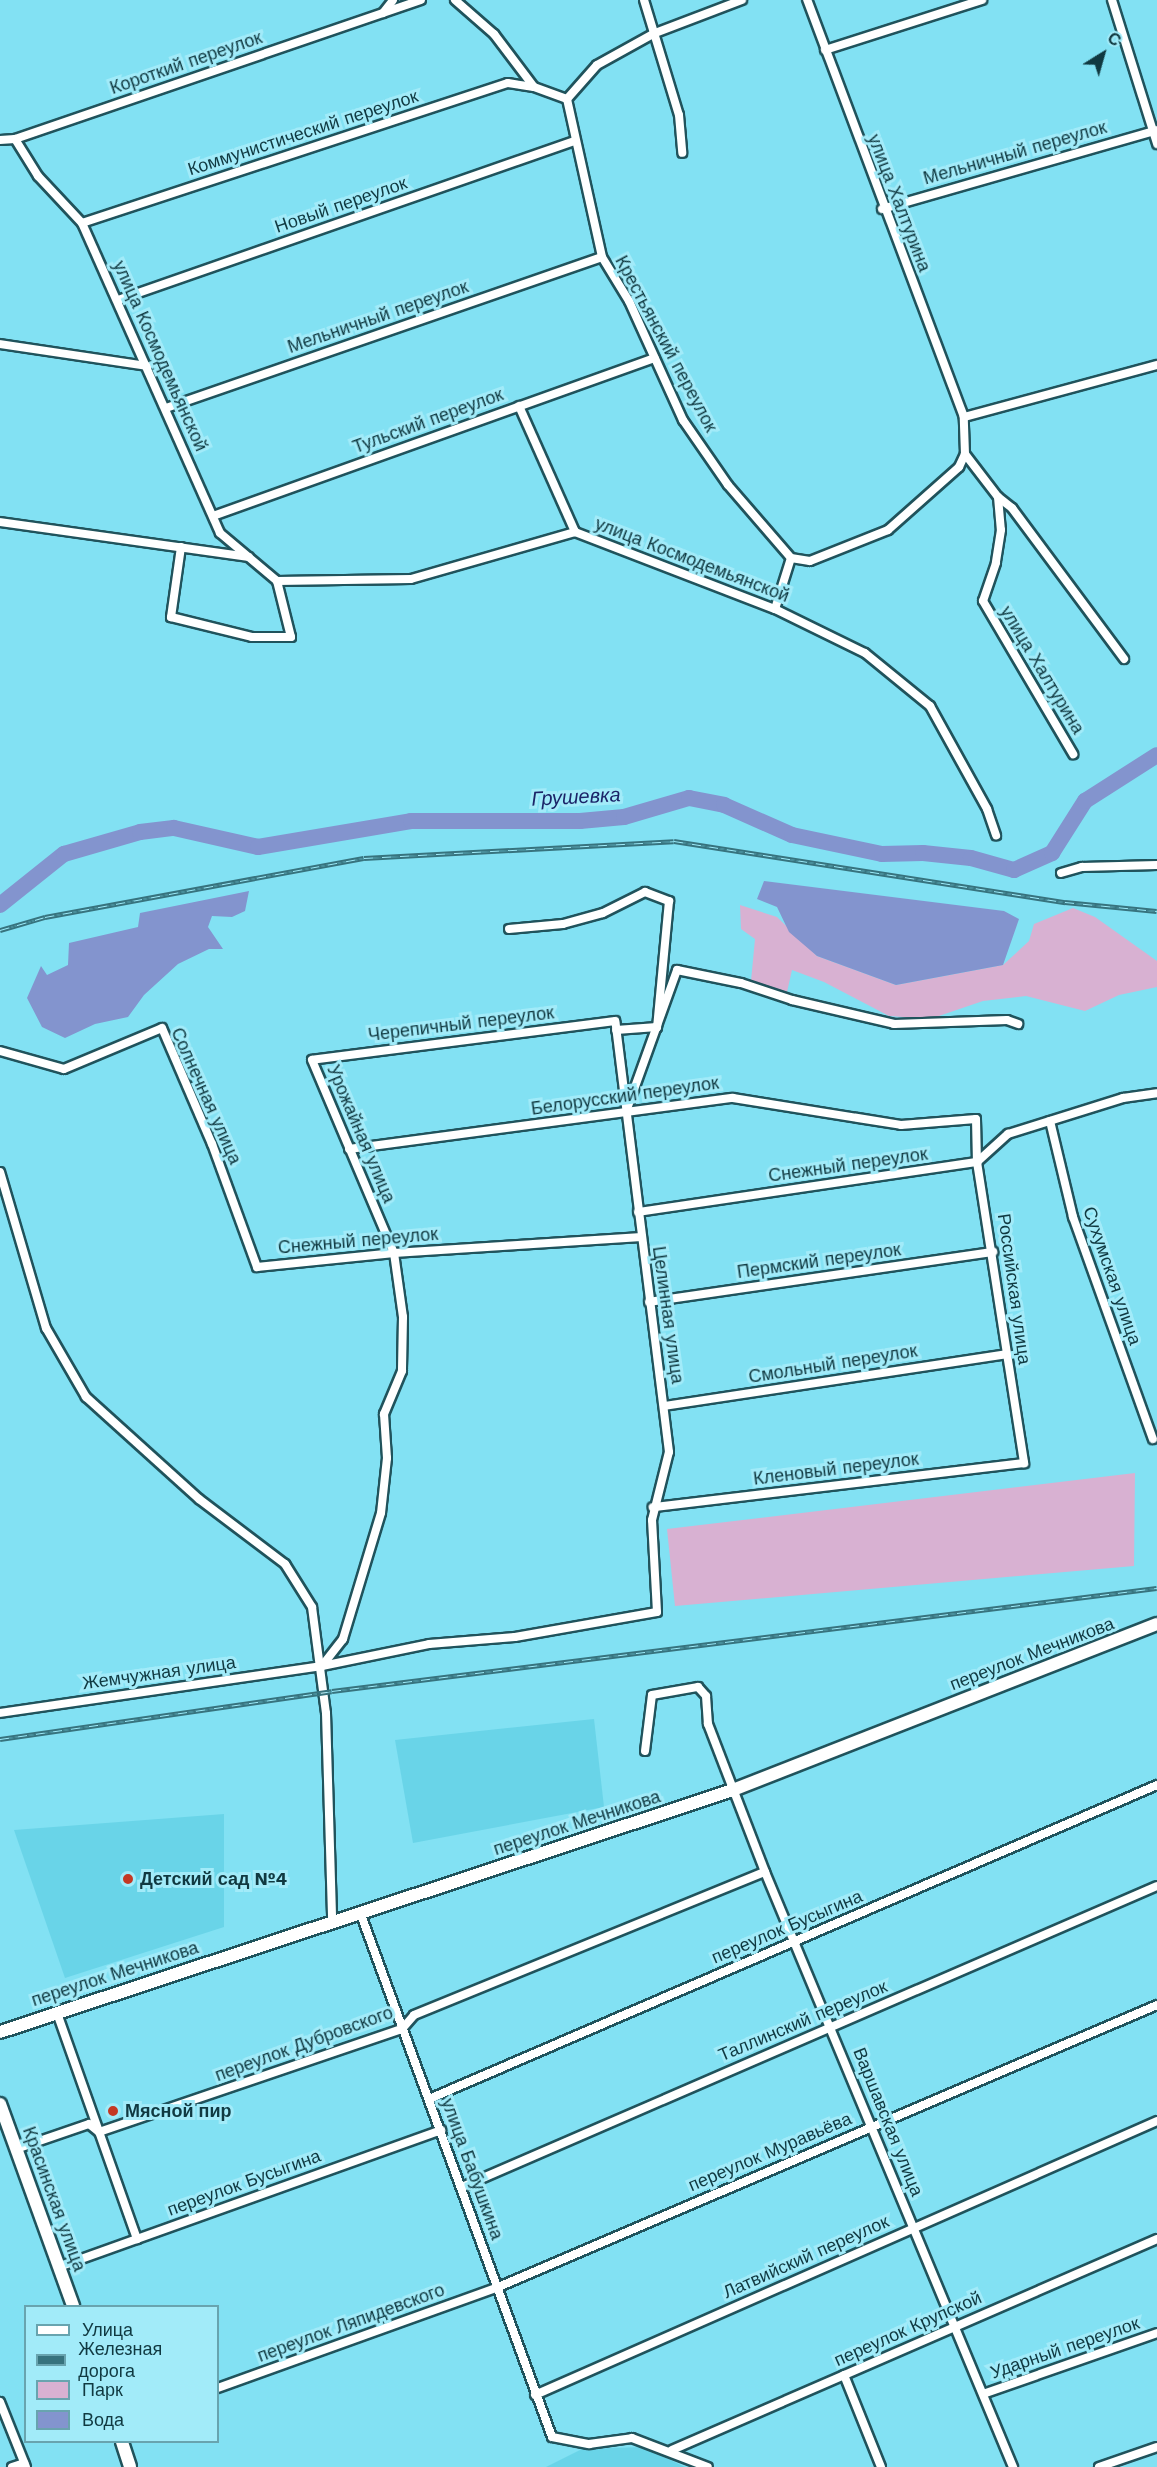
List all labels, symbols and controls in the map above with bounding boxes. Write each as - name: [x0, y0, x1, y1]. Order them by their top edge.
- north arrow: [1073, 24, 1133, 84]
- street label: Короткий переулок: [107, 27, 265, 99]
- text: С: [1104, 28, 1124, 50]
- street label: Коммунистический переулок: [185, 85, 421, 181]
- street label: Мельничный переулок: [921, 116, 1109, 190]
- street label: улица Халтурина: [863, 131, 935, 275]
- street label: Новый переулок: [272, 172, 410, 238]
- street label: Крестьянский переулок: [610, 252, 722, 436]
- street label: улица Космодемьянской: [108, 257, 212, 455]
- street label: Мельничный переулок: [285, 276, 471, 358]
- street label: Тульский переулок: [350, 384, 506, 458]
- street label: улица Космодемьянской: [592, 513, 792, 607]
- street label: улица Халтурина: [995, 602, 1089, 738]
- water label: Грушевка: [531, 783, 621, 811]
- street label: Черепичный переулок: [367, 1002, 555, 1046]
- street label: Солнечная улица: [166, 1024, 246, 1168]
- street label: Урожайная улица: [322, 1062, 400, 1206]
- street label: Белорусский переулок: [530, 1072, 720, 1120]
- street label: Снежный переулок: [767, 1143, 929, 1187]
- street label: Сухумская улица: [1078, 1204, 1146, 1348]
- street label: Российская улица: [993, 1212, 1035, 1366]
- street label: Снежный переулок: [277, 1223, 439, 1259]
- street label: Пермский переулок: [736, 1239, 902, 1283]
- street label: Целинная улица: [648, 1245, 688, 1385]
- street label: Смольный переулок: [747, 1340, 919, 1388]
- street label: Кленовый переулок: [752, 1448, 920, 1490]
- street label: переулок Мечникова: [947, 1613, 1117, 1695]
- street label: Жемчужная улица: [81, 1652, 237, 1694]
- street label: переулок Мечникова: [491, 1786, 663, 1860]
- place label: Детский сад №4: [140, 1868, 287, 1890]
- marker: Детский сад №4: [121, 1872, 135, 1886]
- street label: переулок Бусыгина: [708, 1885, 866, 1969]
- street label: переулок Мечникова: [29, 1937, 201, 2011]
- street label: Таллинский переулок: [715, 1976, 891, 2066]
- street label: переулок Дубровского: [212, 2002, 396, 2086]
- street label: Варшавская улица: [848, 2044, 928, 2200]
- street label: улица Бабушкина: [436, 2095, 508, 2243]
- place label: Мясной пир: [125, 2100, 232, 2122]
- marker: Мясной пир: [106, 2104, 120, 2118]
- street label: переулок Муравьёва: [685, 2108, 855, 2196]
- street label: Красинская улица: [18, 2124, 90, 2274]
- street label: переулок Бусыгина: [164, 2145, 324, 2221]
- street label: Латвийский переулок: [720, 2211, 892, 2303]
- street label: переулок Ляпидевского: [255, 2279, 447, 2367]
- street label: переулок Крупской: [831, 2287, 985, 2371]
- legend: [24, 2305, 219, 2443]
- street label: Ударный переулок: [988, 2312, 1142, 2384]
- text: Улица: [82, 2319, 133, 2340]
- text: Железная дорога: [78, 2338, 162, 2381]
- text: Парк: [82, 2379, 123, 2400]
- text: Вода: [82, 2409, 124, 2430]

